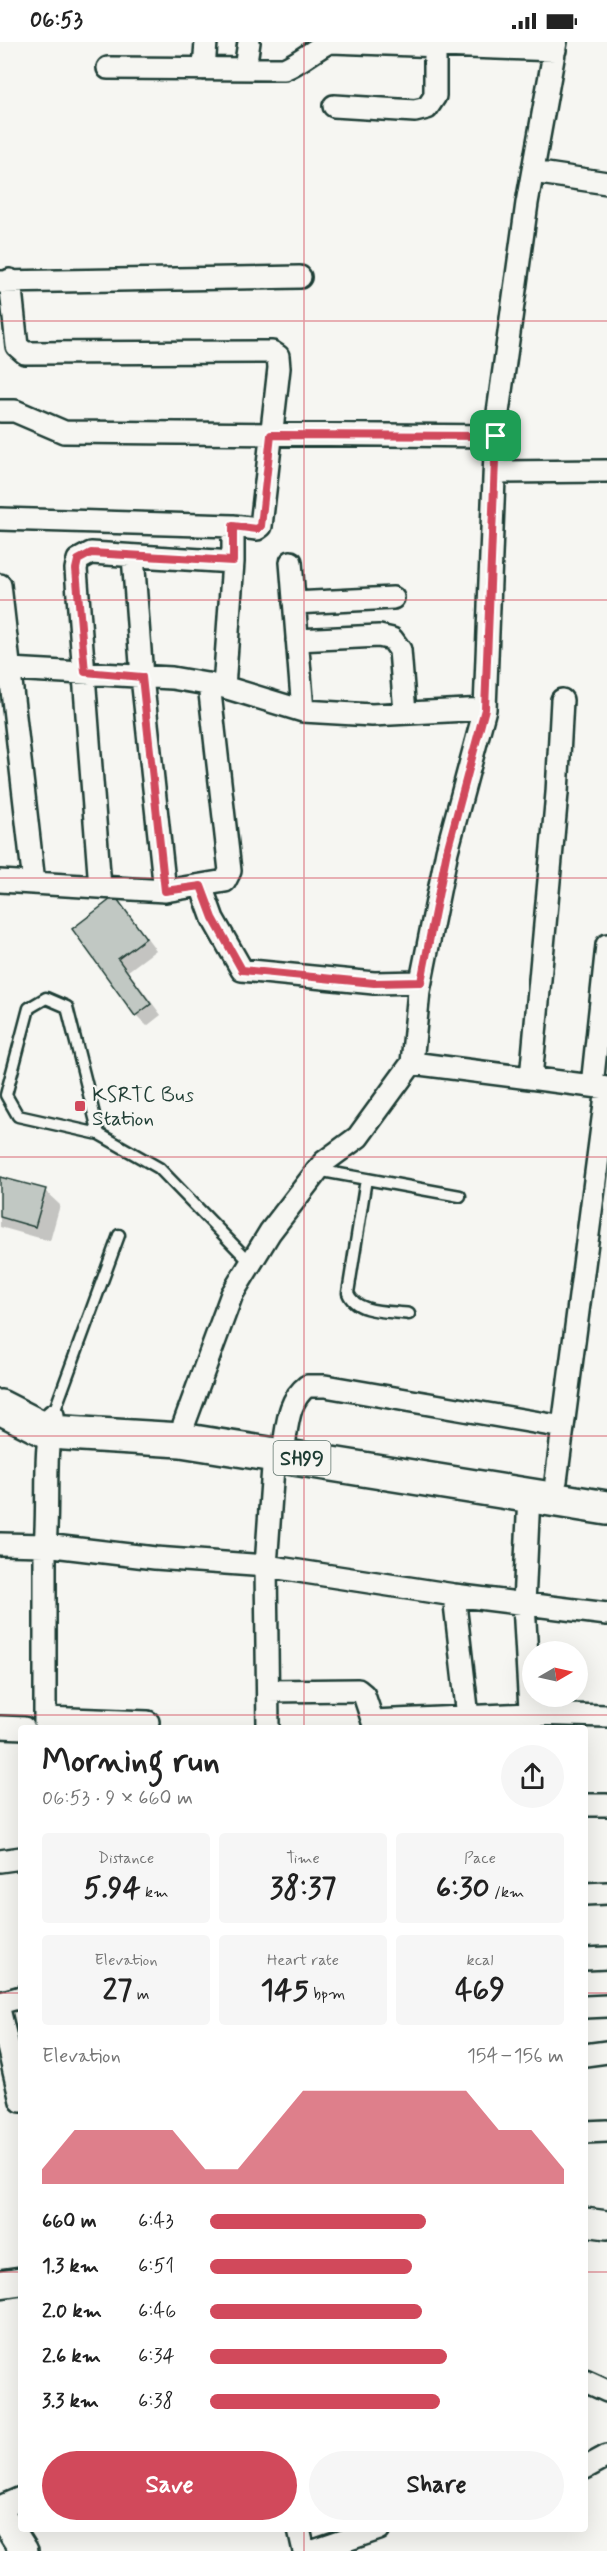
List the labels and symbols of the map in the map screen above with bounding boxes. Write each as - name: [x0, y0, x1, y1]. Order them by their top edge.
- pin: [470, 410, 521, 461]
- place label: KSRTC Bus Station: [92, 1081, 194, 1133]
- marker: KSRTC Bus Station: [73, 1099, 87, 1113]
- road number: SH99: [274, 1441, 330, 1475]
- north arrow: [522, 1641, 588, 1707]

